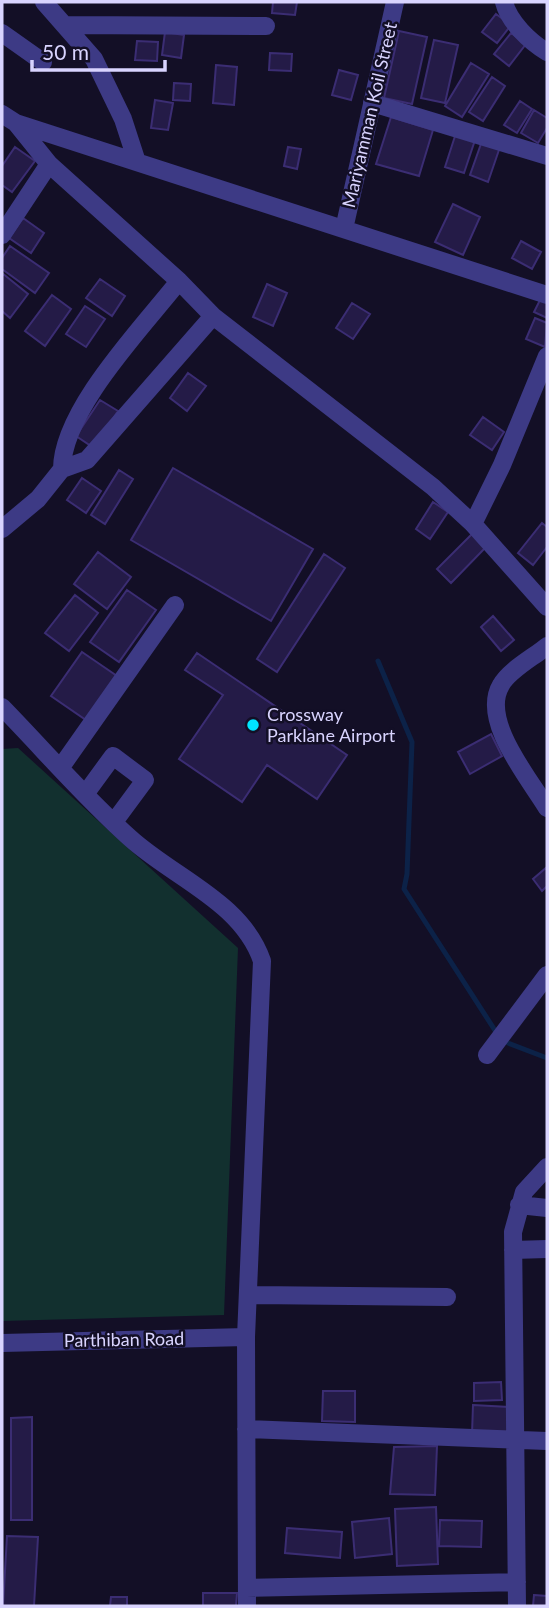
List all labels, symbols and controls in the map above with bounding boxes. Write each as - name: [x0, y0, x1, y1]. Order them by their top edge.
- street label: Mariyamman Koil Street: [337, 19, 401, 210]
- scale bar: [32, 28, 164, 72]
- text: 50 m: [42, 39, 89, 64]
- place label: Crossway Parklane Airport: [267, 703, 396, 746]
- marker: Crossway Parklane Airport: [245, 717, 261, 733]
- street label: Parthiban Road: [64, 1327, 184, 1351]

